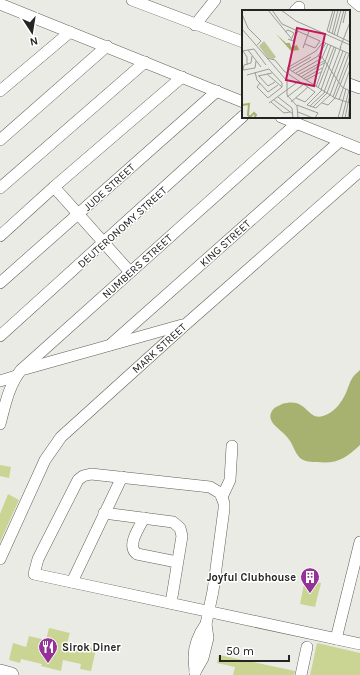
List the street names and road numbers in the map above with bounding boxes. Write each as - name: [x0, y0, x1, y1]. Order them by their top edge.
- street label: JUDE STREET: [81, 161, 138, 214]
- street label: DEUTERONOMY STREET: [75, 184, 170, 271]
- street label: KING STREET: [197, 217, 254, 270]
- street label: NUMBERS STREET: [100, 231, 175, 301]
- street label: MARK STREET: [130, 320, 189, 376]

